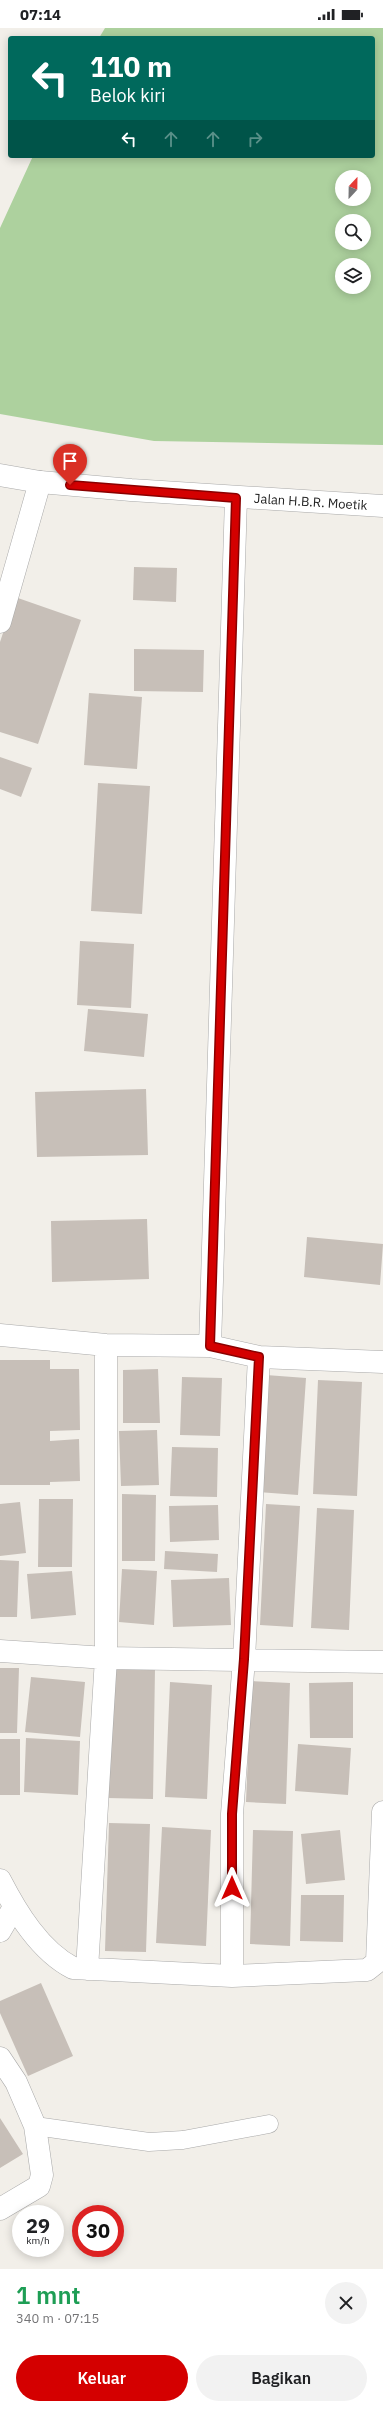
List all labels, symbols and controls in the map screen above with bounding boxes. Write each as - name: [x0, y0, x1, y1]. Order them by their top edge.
- text: 07:14: [20, 5, 61, 24]
- text: 110 m: [90, 48, 172, 85]
- icon: left: [24, 52, 76, 104]
- text: Belok kiri: [90, 84, 165, 107]
- icon: left: [118, 128, 140, 150]
- icon: ahead: [160, 128, 182, 150]
- icon: ahead: [202, 128, 224, 150]
- icon: right: [244, 128, 266, 150]
- north arrow: [335, 170, 371, 206]
- map controls: [335, 170, 371, 294]
- button: search: [335, 214, 371, 250]
- button: layers: [335, 258, 371, 294]
- pin: [53, 444, 87, 485]
- icon: arrive: [59, 450, 81, 472]
- street label: Jalan H.B.R. Moetik: [253, 490, 368, 514]
- position arrow: [211, 1867, 253, 1909]
- speed limit sign: 30: [72, 2205, 124, 2257]
- text: 29: [26, 2212, 50, 2239]
- text: km/h: [26, 2234, 50, 2247]
- text: 1 mnt: [16, 2279, 80, 2311]
- button: close: [325, 2282, 367, 2324]
- text: 340 m · 07:15: [16, 2310, 99, 2327]
- button: Keluar: [16, 2355, 188, 2401]
- button: Bagikan: [196, 2355, 367, 2401]

